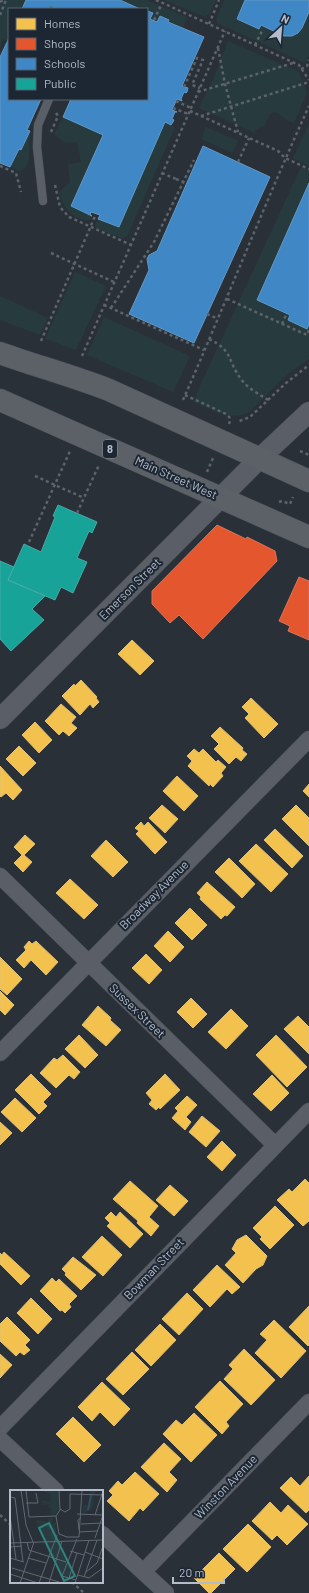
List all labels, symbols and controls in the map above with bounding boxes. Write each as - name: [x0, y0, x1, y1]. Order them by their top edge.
- legend: [8, 8, 148, 100]
- north arrow: [261, 8, 301, 48]
- text: N: [279, 11, 292, 26]
- text: Homes: [44, 16, 81, 30]
- text: Shops: [44, 36, 77, 50]
- text: Schools: [44, 56, 85, 70]
- text: Public: [44, 76, 76, 90]
- road number: 8: [103, 440, 117, 458]
- street label: Main Street West: [133, 453, 220, 501]
- street label: Emerson Street: [95, 554, 163, 622]
- street label: Broadway Avenue: [116, 857, 191, 932]
- street label: Sussex Street: [107, 980, 168, 1040]
- street label: Bowman Street: [120, 1235, 186, 1302]
- street label: Winston Avenue: [191, 1451, 259, 1521]
- inset map: [10, 1490, 103, 1583]
- scale bar: [173, 1559, 224, 1585]
- text: 20 m: [179, 1565, 205, 1579]

